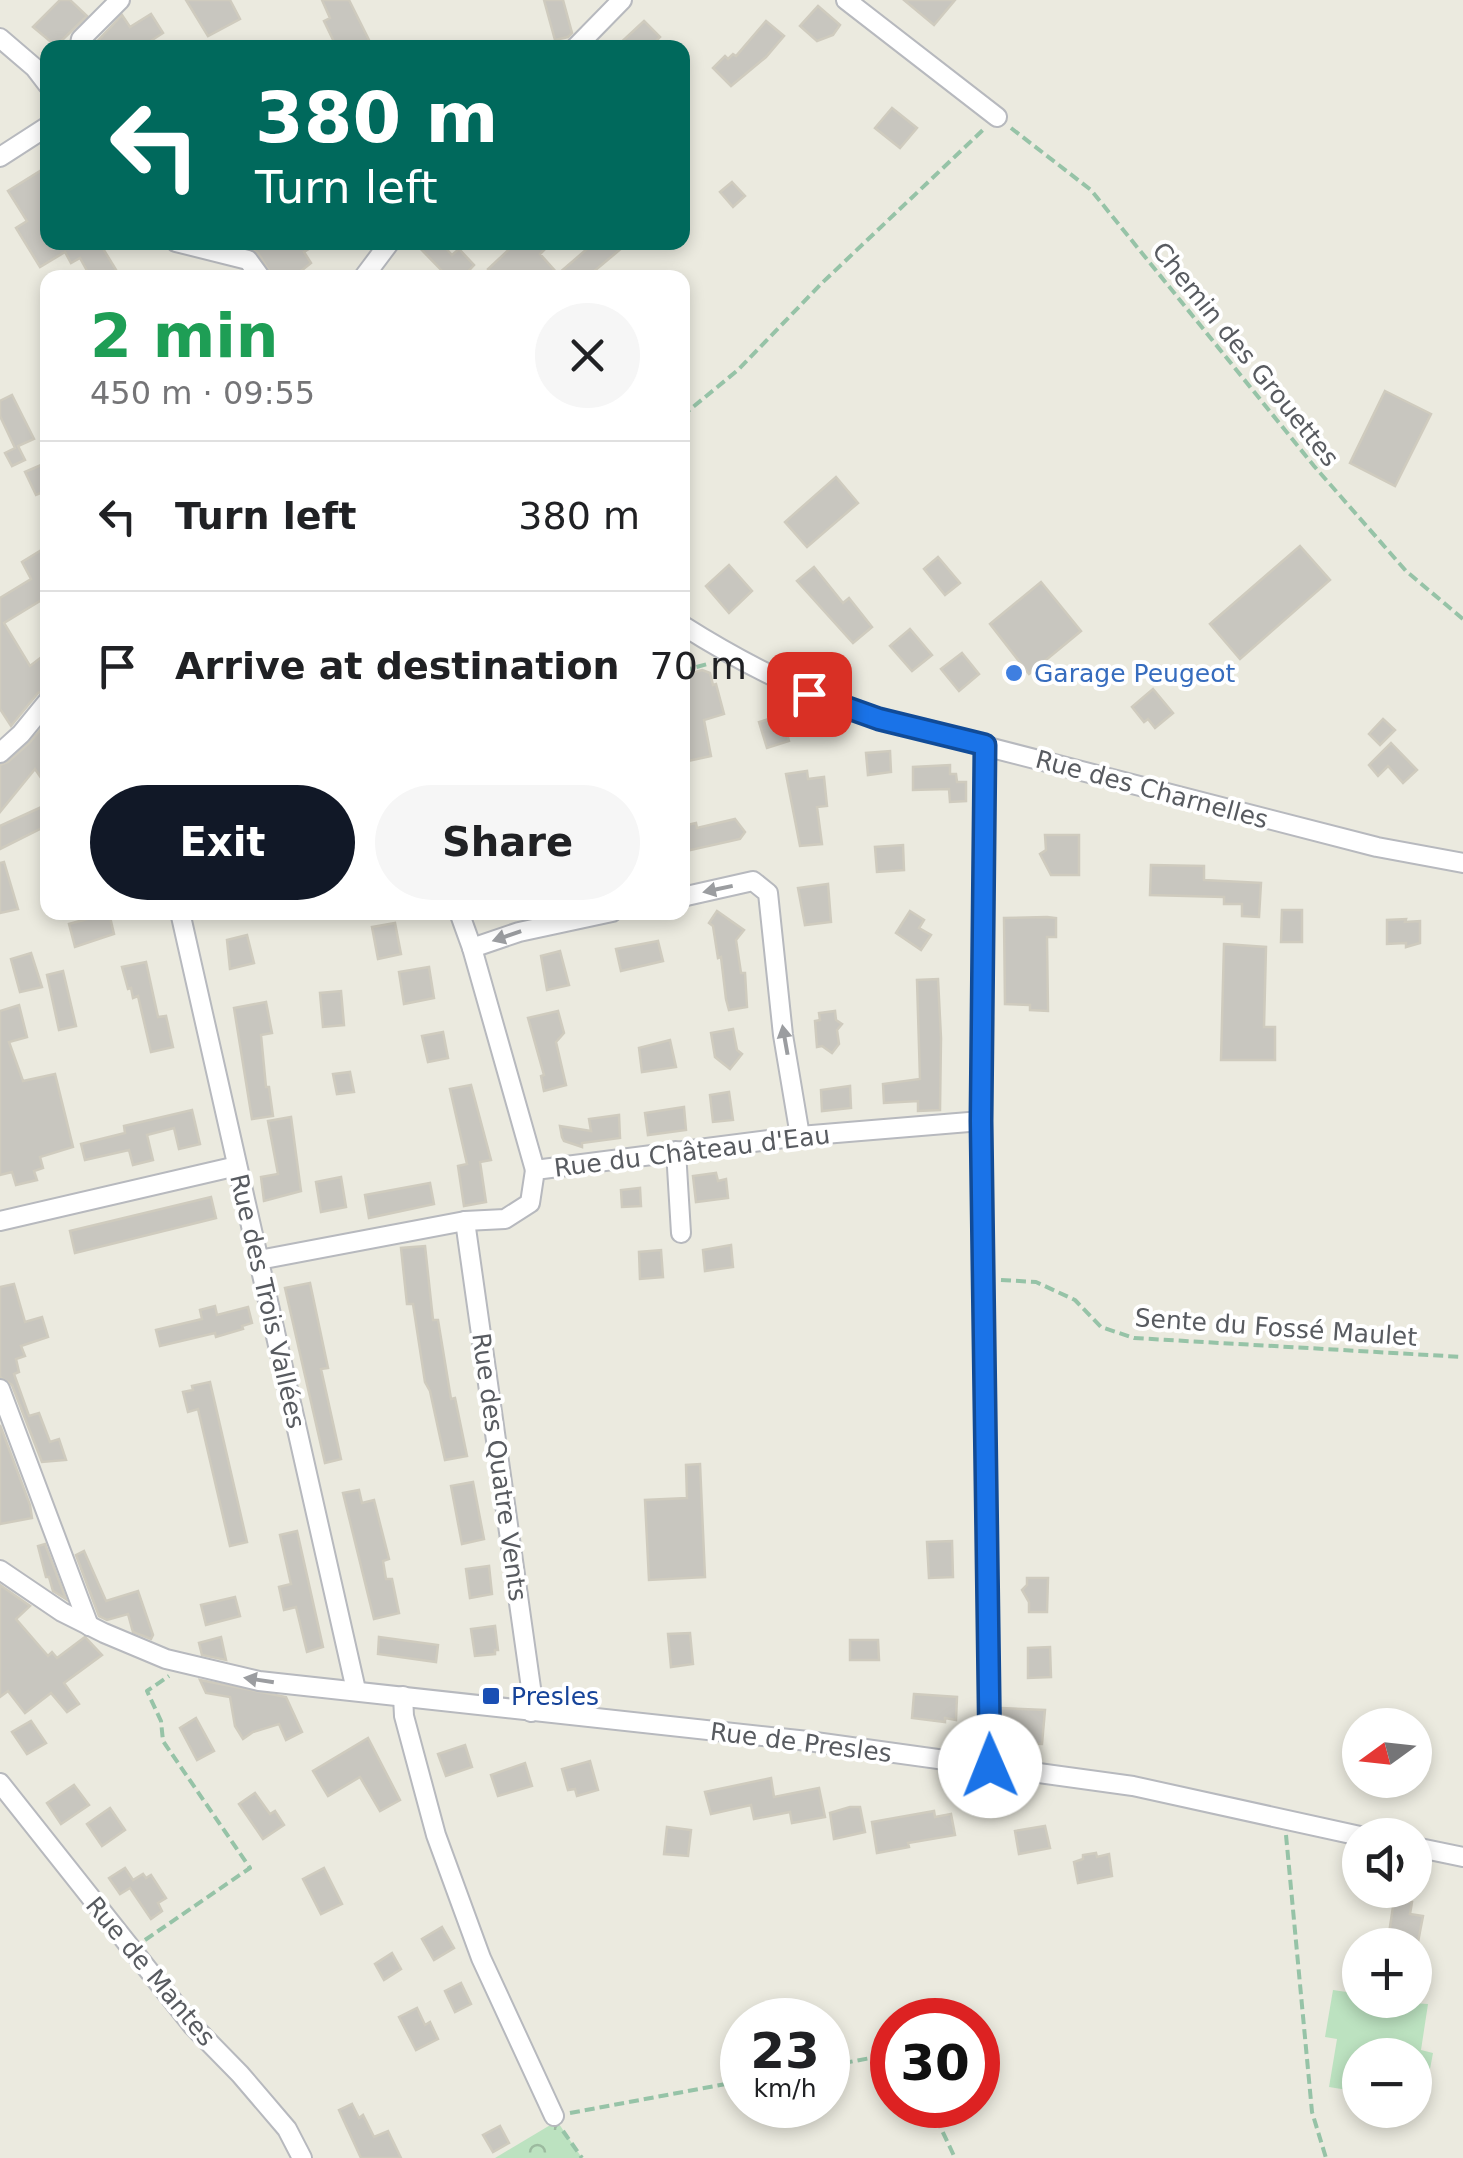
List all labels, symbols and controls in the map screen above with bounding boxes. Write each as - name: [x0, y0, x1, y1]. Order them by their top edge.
- text: 380 m: [255, 77, 498, 159]
- icon: left: [90, 80, 220, 210]
- text: Turn left: [255, 161, 438, 214]
- street label: Chemin des Grouettes: [1146, 237, 1345, 472]
- text: 2 min: [90, 301, 278, 371]
- button: close: [535, 303, 640, 408]
- text: 450 m · 09:55: [90, 374, 315, 412]
- icon: left: [90, 489, 145, 544]
- text: Turn left: [175, 494, 356, 538]
- text: 380 m: [518, 494, 640, 538]
- icon: arrive: [90, 639, 145, 694]
- text: Arrive at destination: [175, 644, 620, 688]
- text: 70 m: [650, 644, 747, 688]
- pin: [767, 652, 852, 737]
- place label: Garage Peugeot: [1034, 659, 1235, 688]
- marker: Garage Peugeot: [1003, 662, 1025, 684]
- icon: arrive: [782, 667, 837, 722]
- street label: Rue des Charnelles: [1032, 744, 1271, 834]
- button: Exit: [90, 785, 355, 900]
- button: Share: [375, 785, 640, 900]
- one-way arrow: [702, 882, 733, 897]
- one-way arrow: [492, 929, 522, 944]
- one-way arrow: [777, 1023, 792, 1055]
- street label: Rue du Château d'Eau: [552, 1120, 832, 1183]
- street label: Rue des Trois Vallées: [224, 1171, 311, 1431]
- street label: Sente du Fossé Maulet: [1134, 1303, 1418, 1352]
- street label: Rue des Quatre Vents: [466, 1331, 533, 1603]
- one-way arrow: [243, 1671, 275, 1687]
- place label: Presles: [511, 1682, 599, 1711]
- marker: Presles: [480, 1685, 502, 1707]
- north arrow: [1342, 1708, 1432, 1798]
- map controls: [1342, 1708, 1432, 2128]
- position arrow: [938, 1714, 1042, 1818]
- street label: Rue de Presles: [708, 1717, 893, 1768]
- button: sound: [1342, 1818, 1432, 1908]
- street label: Rue de Mantes: [80, 1891, 221, 2052]
- button: +: [1342, 1928, 1432, 2018]
- speed limit sign: 30: [870, 1998, 1000, 2128]
- text: 23: [750, 2022, 820, 2080]
- button: −: [1342, 2038, 1432, 2128]
- text: km/h: [753, 2074, 817, 2103]

